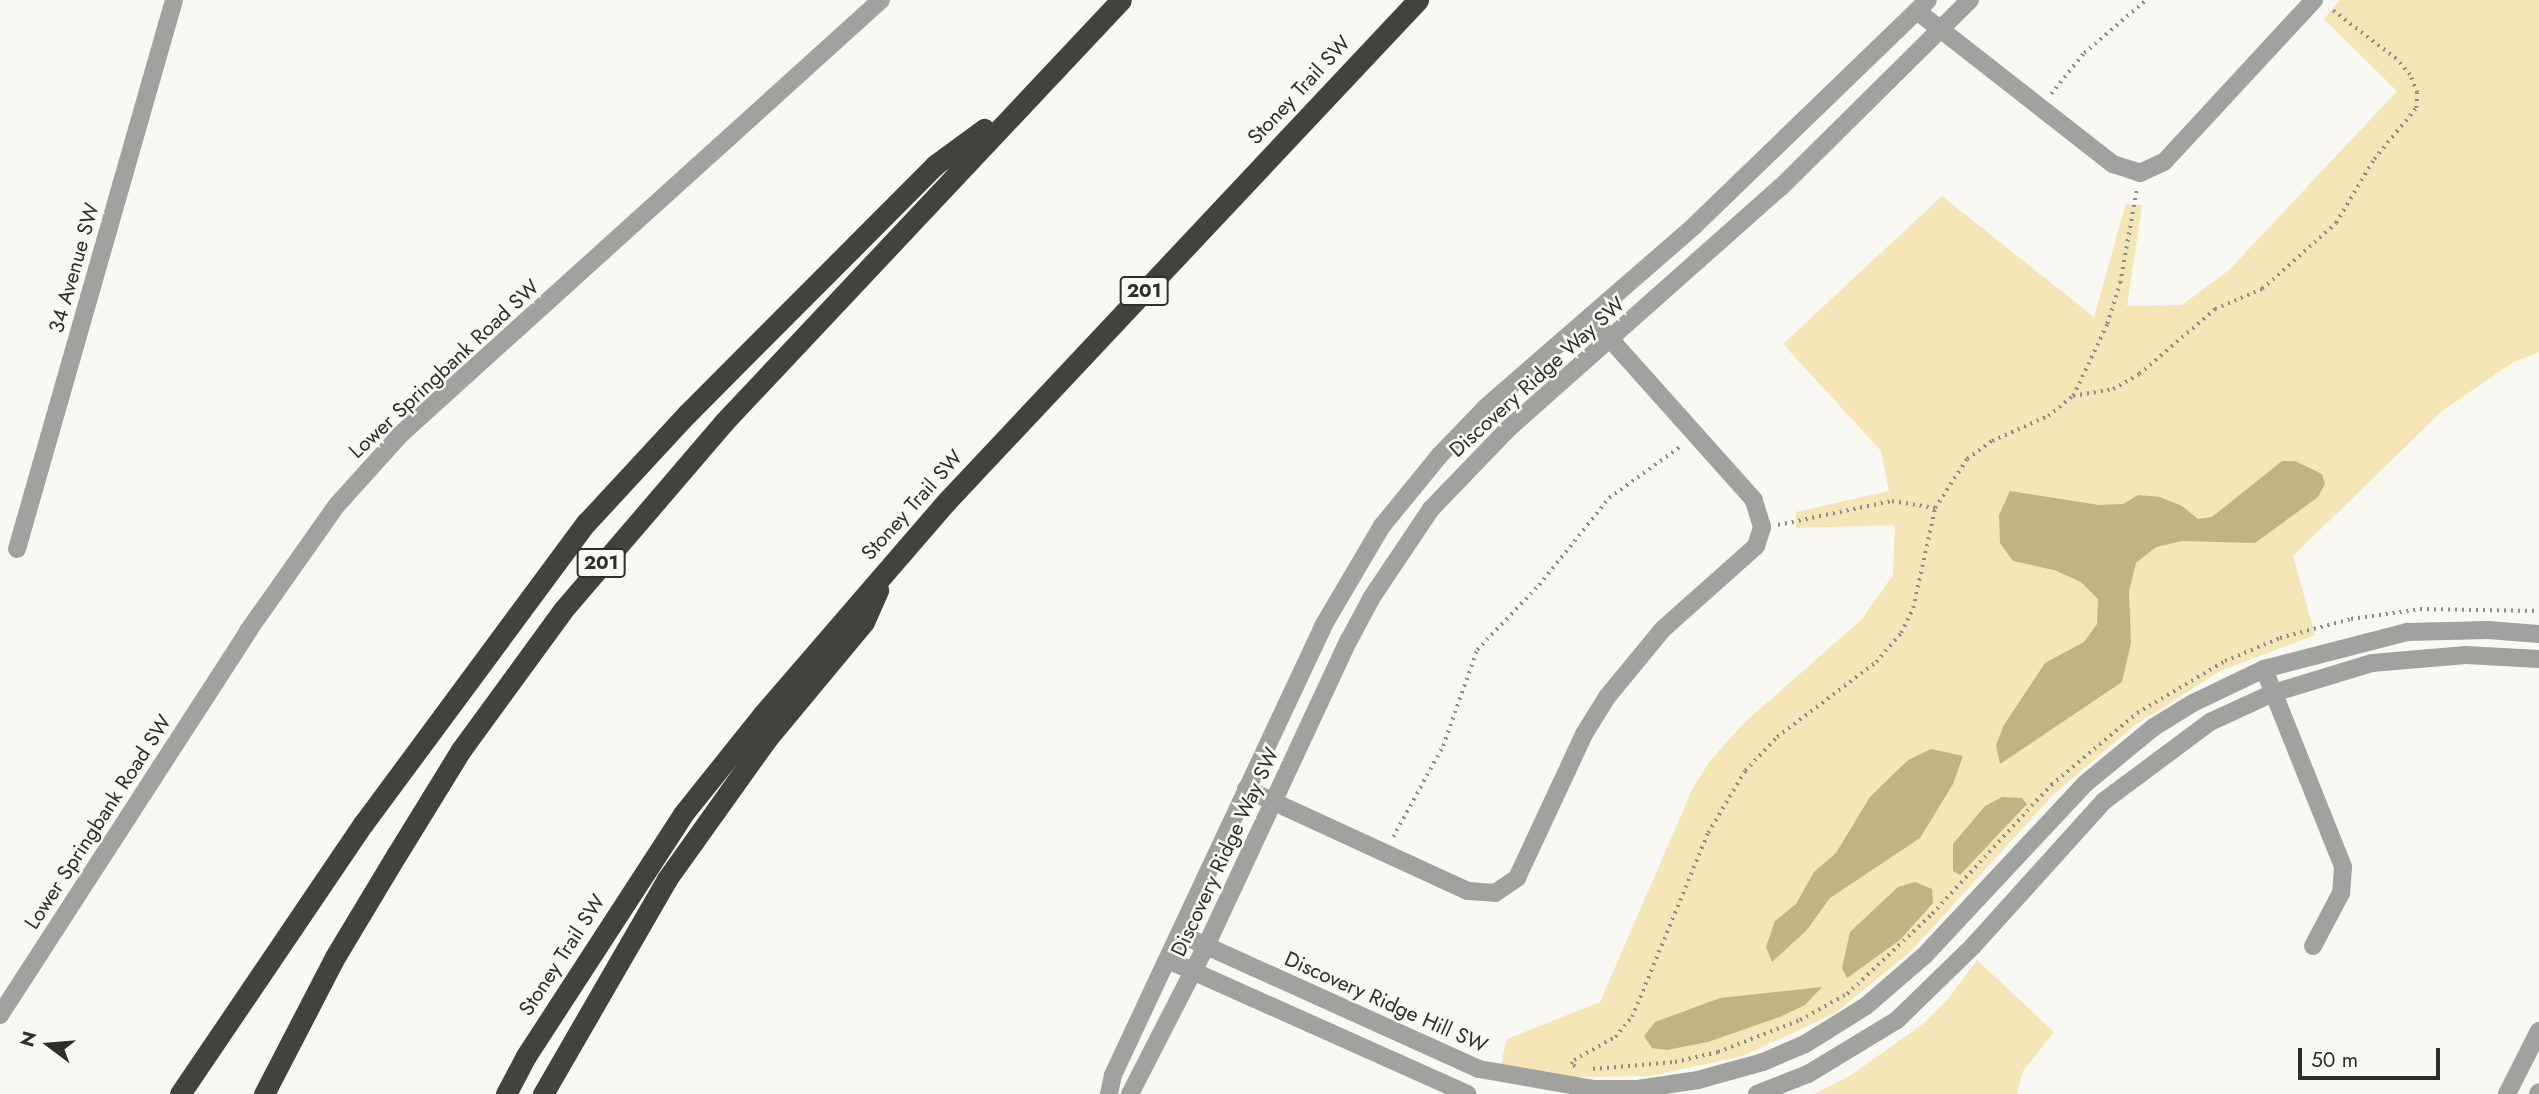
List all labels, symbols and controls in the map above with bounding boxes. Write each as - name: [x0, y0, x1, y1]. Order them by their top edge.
- street label: Stoney Trail SW: [1242, 30, 1356, 150]
- street label: 34 Avenue SW: [43, 200, 105, 336]
- street label: Lower Springbank Road SW: [344, 274, 544, 464]
- road number: 201: [1120, 276, 1168, 306]
- street label: Discovery Ridge Way SW: [1444, 292, 1630, 462]
- street label: Stoney Trail SW: [856, 445, 968, 565]
- road number: 201: [576, 548, 626, 578]
- street label: Lower Springbank Road SW: [19, 710, 177, 934]
- street label: Discovery Ridge Way SW: [1166, 744, 1284, 960]
- street label: Stoney Trail SW: [513, 890, 611, 1020]
- street label: Discovery Ridge Hill SW: [1281, 946, 1491, 1058]
- north arrow: [14, 1010, 84, 1080]
- text: N: [13, 1028, 43, 1050]
- scale bar: [2301, 1034, 2443, 1078]
- text: 50 m: [2311, 1045, 2358, 1075]

